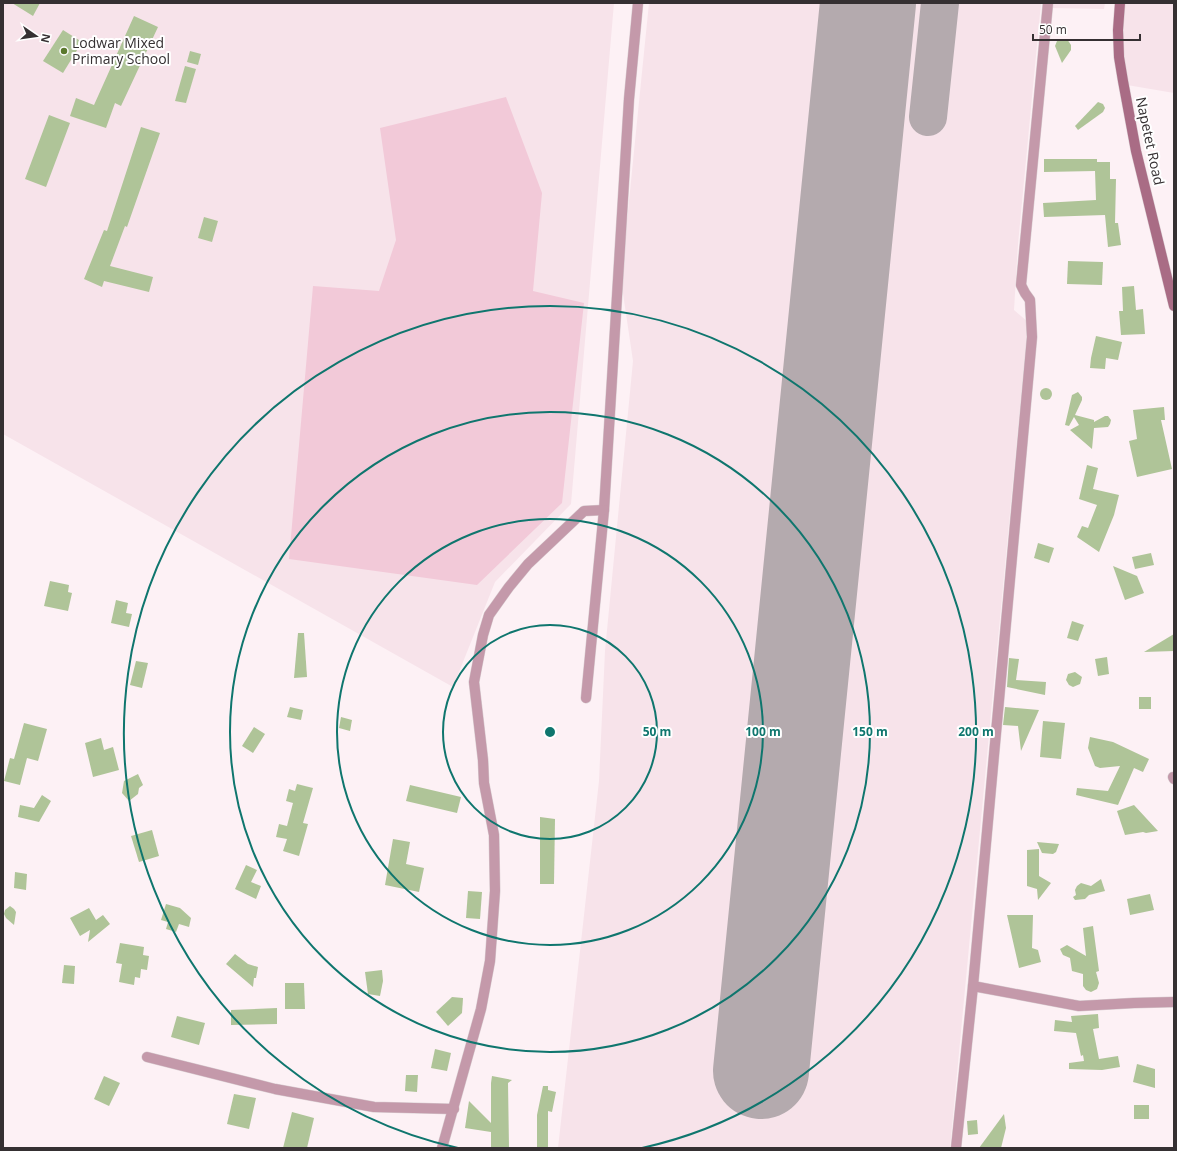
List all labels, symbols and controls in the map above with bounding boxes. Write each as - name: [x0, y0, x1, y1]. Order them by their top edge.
- north arrow: [16, 16, 56, 56]
- scale bar: [1033, 16, 1140, 42]
- text: 50 m: [1039, 21, 1067, 38]
- text: N: [38, 32, 55, 44]
- place label: Lodwar Mixed Primary School: [72, 33, 170, 68]
- marker: Lodwar Mixed Primary School: [59, 46, 69, 56]
- street label: Napetet Road: [1132, 95, 1169, 187]
- text: 50 m: [643, 723, 671, 740]
- text: 100 m: [745, 723, 781, 740]
- text: 150 m: [852, 723, 888, 740]
- text: 200 m: [958, 723, 994, 740]
- centre of rings: [543, 725, 557, 739]

